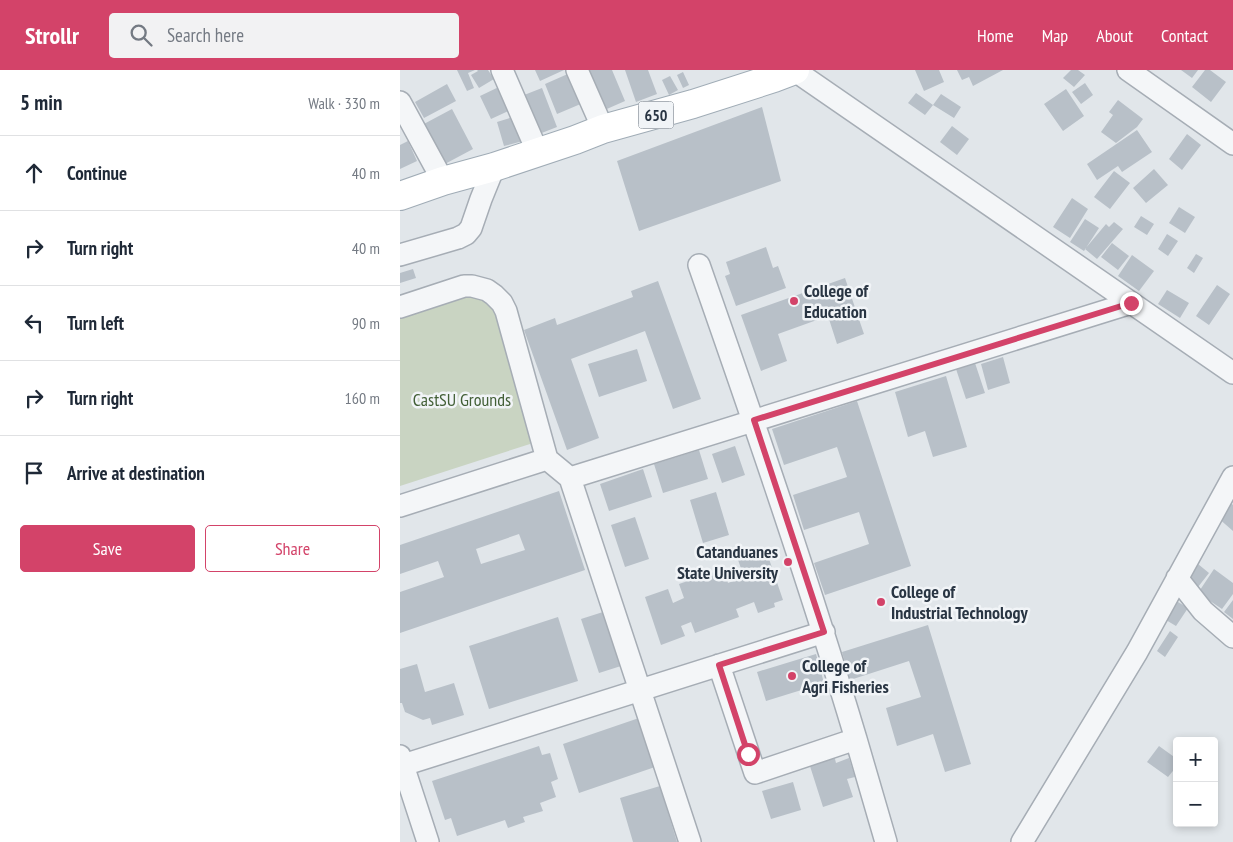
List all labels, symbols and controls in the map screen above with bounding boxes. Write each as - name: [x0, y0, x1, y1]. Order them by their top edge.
- search box: [109, 13, 459, 58]
- text: Strollr: [25, 20, 79, 51]
- icon: search: [127, 21, 155, 49]
- text: Search here: [167, 23, 244, 47]
- text: Home: [977, 24, 1014, 47]
- text: Map: [1042, 24, 1068, 47]
- text: About: [1096, 24, 1133, 47]
- text: Contact: [1161, 24, 1208, 47]
- text: 5 min: [20, 89, 62, 116]
- text: Walk · 330 m: [308, 93, 380, 113]
- road number: 650: [638, 102, 674, 128]
- icon: ahead: [20, 159, 48, 187]
- text: Continue: [67, 161, 127, 185]
- text: 40 m: [352, 163, 380, 183]
- icon: right: [20, 234, 48, 262]
- text: Turn right: [67, 236, 133, 260]
- text: 40 m: [352, 238, 380, 258]
- place label: College of Education: [804, 279, 869, 323]
- route end: [1120, 292, 1143, 315]
- marker: College of Education: [788, 295, 800, 307]
- icon: left: [20, 309, 48, 337]
- text: Turn left: [67, 311, 124, 335]
- text: 90 m: [352, 313, 380, 333]
- icon: right: [20, 384, 48, 412]
- text: Turn right: [67, 386, 133, 410]
- text: 160 m: [345, 388, 380, 408]
- park label: CastSU Grounds: [413, 388, 511, 411]
- icon: arrive: [20, 459, 48, 487]
- text: Arrive at destination: [67, 461, 205, 485]
- button: Save: [20, 525, 195, 572]
- button: Share: [205, 525, 380, 572]
- place label: Catanduanes State University: [677, 540, 779, 584]
- marker: Catanduanes State University: [782, 556, 794, 568]
- place label: College of Industrial Technology: [891, 580, 1028, 624]
- marker: College of Industrial Technology: [875, 596, 887, 608]
- place label: College of Agri Fisheries: [801, 654, 889, 698]
- marker: College of Agri Fisheries: [786, 670, 798, 682]
- map controls: [1173, 737, 1218, 827]
- button: +: [1173, 737, 1218, 782]
- route start: [737, 743, 760, 766]
- button: −: [1173, 782, 1218, 827]

